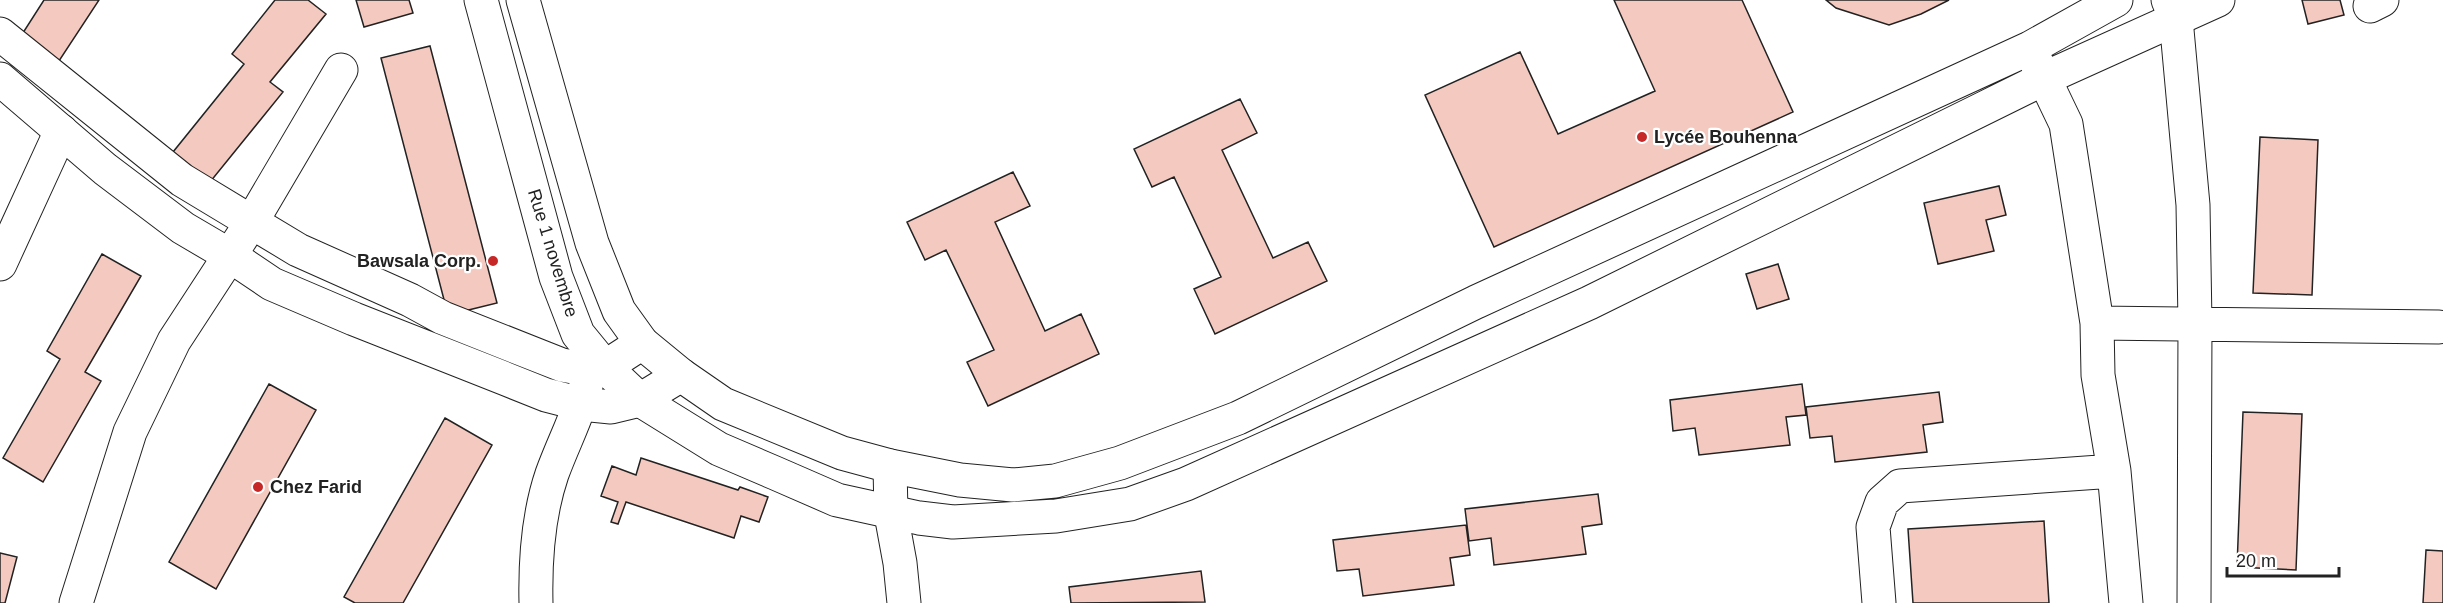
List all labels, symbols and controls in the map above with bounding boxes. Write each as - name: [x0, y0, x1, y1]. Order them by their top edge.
- place label: Lycée Bouhenna: [1654, 127, 1798, 147]
- marker: Lycée Bouhenna: [1635, 130, 1649, 144]
- street label: Rue 1 novembre: [524, 186, 582, 320]
- place label: Bawsala Corp.: [357, 251, 481, 271]
- marker: Bawsala Corp.: [486, 254, 500, 268]
- place label: Chez Farid: [270, 477, 362, 497]
- marker: Chez Farid: [251, 480, 265, 494]
- scale bar: [2227, 540, 2340, 578]
- text: 20 m: [2236, 551, 2276, 571]

